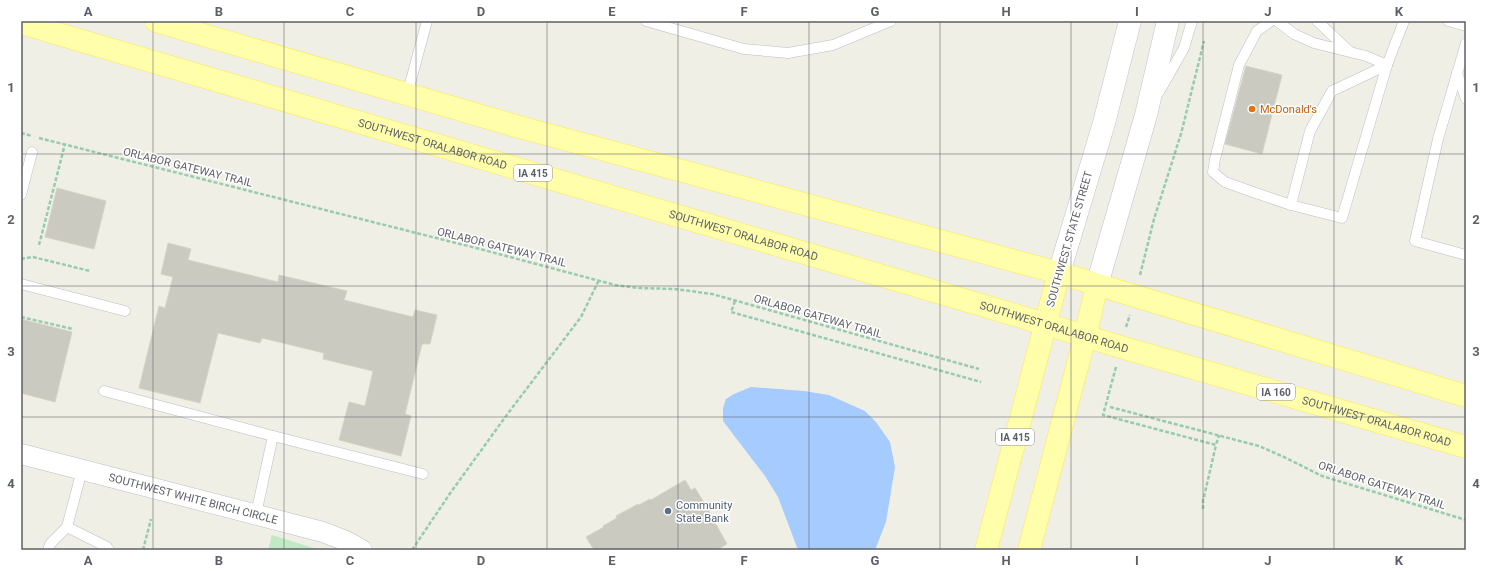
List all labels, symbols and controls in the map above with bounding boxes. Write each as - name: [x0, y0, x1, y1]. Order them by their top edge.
- text: A: [84, 4, 93, 19]
- text: B: [215, 4, 223, 19]
- text: C: [346, 4, 355, 19]
- text: D: [477, 4, 485, 19]
- text: E: [608, 4, 616, 19]
- text: F: [740, 4, 748, 19]
- text: G: [871, 4, 880, 19]
- text: H: [1001, 4, 1011, 19]
- text: I: [1135, 4, 1139, 19]
- text: J: [1264, 4, 1272, 19]
- text: K: [1395, 4, 1404, 19]
- text: 1: [7, 80, 15, 95]
- text: 1: [1472, 80, 1480, 95]
- place label: McDonald's: [1260, 103, 1317, 116]
- marker: McDonald's: [1247, 104, 1257, 114]
- street label: SOUTHWEST ORALABOR ROAD: [356, 116, 509, 172]
- street label: ORLABOR GATEWAY TRAIL: [122, 145, 254, 190]
- road number: IA 415: [514, 165, 552, 181]
- street label: SOUTHWEST STATE STREET: [1044, 169, 1095, 309]
- street label: SOUTHWEST ORALABOR ROAD: [667, 208, 819, 264]
- text: 2: [7, 212, 15, 227]
- text: 2: [1472, 212, 1480, 227]
- street label: ORLABOR GATEWAY TRAIL: [436, 225, 568, 270]
- street label: ORLABOR GATEWAY TRAIL: [752, 292, 884, 341]
- street label: SOUTHWEST ORALABOR ROAD: [978, 299, 1130, 356]
- text: 3: [7, 344, 15, 359]
- text: 3: [1472, 344, 1480, 359]
- road number: IA 160: [1257, 384, 1295, 400]
- street label: SOUTHWEST ORALABOR ROAD: [1300, 394, 1453, 449]
- road number: IA 415: [996, 429, 1034, 445]
- street label: ORLABOR GATEWAY TRAIL: [1317, 459, 1447, 512]
- street label: SOUTHWEST WHITE BIRCH CIRCLE: [107, 471, 279, 527]
- text: 4: [7, 476, 15, 491]
- text: 4: [1472, 476, 1480, 491]
- place label: Community State Bank: [676, 499, 733, 525]
- marker: Community State Bank: [663, 506, 673, 516]
- text: A: [84, 553, 93, 568]
- text: B: [215, 553, 223, 568]
- text: C: [346, 553, 355, 568]
- text: D: [477, 553, 485, 568]
- text: E: [608, 553, 616, 568]
- text: F: [740, 553, 748, 568]
- text: G: [871, 553, 880, 568]
- text: H: [1001, 553, 1011, 568]
- text: I: [1135, 553, 1139, 568]
- text: J: [1264, 553, 1272, 568]
- text: K: [1395, 553, 1404, 568]

